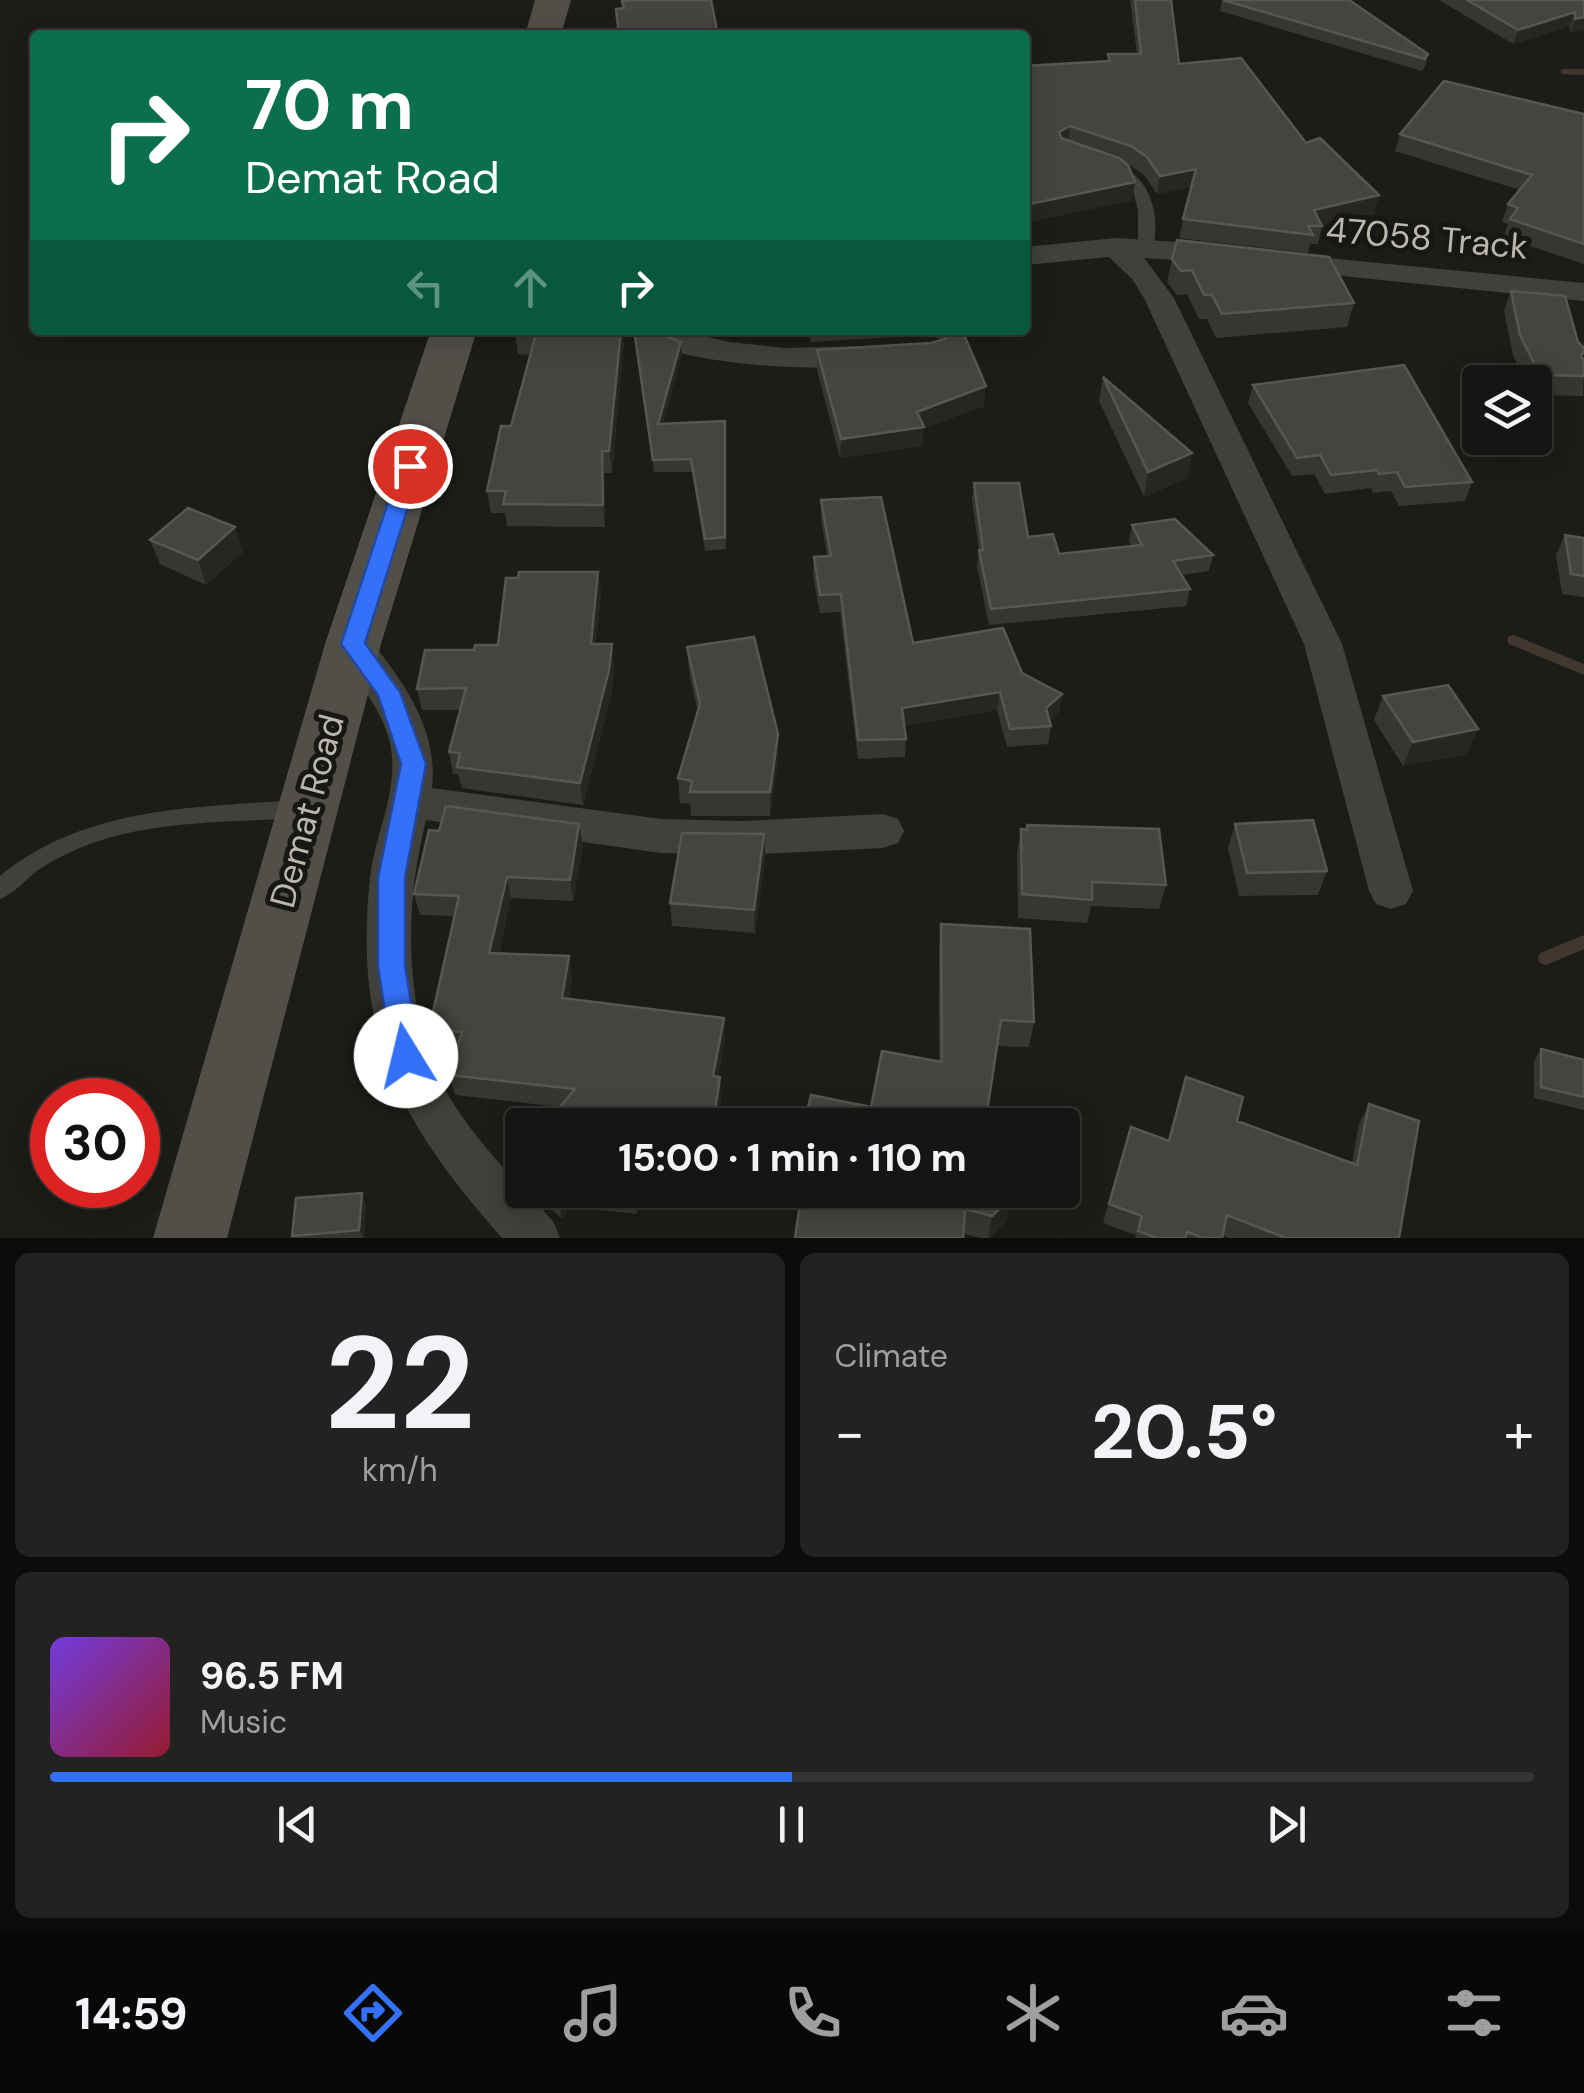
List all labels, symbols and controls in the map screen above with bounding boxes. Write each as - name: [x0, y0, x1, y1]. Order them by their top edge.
- text: 70 m: [245, 60, 414, 151]
- icon: right: [80, 70, 210, 200]
- text: Demat Road: [245, 148, 500, 207]
- street label: 47058 Track: [1324, 206, 1530, 270]
- icon: left: [398, 260, 453, 315]
- icon: ahead: [503, 260, 558, 315]
- icon: right: [608, 260, 663, 315]
- map controls: [1462, 365, 1552, 455]
- button: layers: [1462, 365, 1552, 455]
- pin: [368, 424, 453, 509]
- icon: arrive: [383, 439, 438, 494]
- street label: Demat Road: [259, 709, 355, 913]
- position arrow: [354, 1004, 458, 1108]
- speed limit sign: 30: [30, 1078, 160, 1208]
- text: 15:00 · 1 min · 110 m: [618, 1133, 967, 1183]
- text: 22: [325, 1299, 475, 1468]
- text: Climate: [835, 1335, 948, 1377]
- text: 20.5°: [1091, 1384, 1277, 1481]
- text: −: [835, 1397, 865, 1469]
- text: +: [1504, 1397, 1534, 1469]
- text: km/h: [362, 1449, 438, 1491]
- text: 96.5 FM: [200, 1651, 344, 1701]
- text: Music: [200, 1701, 287, 1743]
- icon: previous: [270, 1797, 325, 1852]
- icon: pause: [764, 1797, 819, 1852]
- icon: next: [1259, 1797, 1314, 1852]
- icon: directions: [338, 1978, 408, 2048]
- icon: music: [558, 1978, 628, 2048]
- icon: phone: [778, 1978, 848, 2048]
- icon: climate: [998, 1978, 1068, 2048]
- icon: car: [1219, 1978, 1289, 2048]
- icon: filters: [1439, 1978, 1509, 2048]
- text: 14:59: [75, 1984, 188, 2043]

